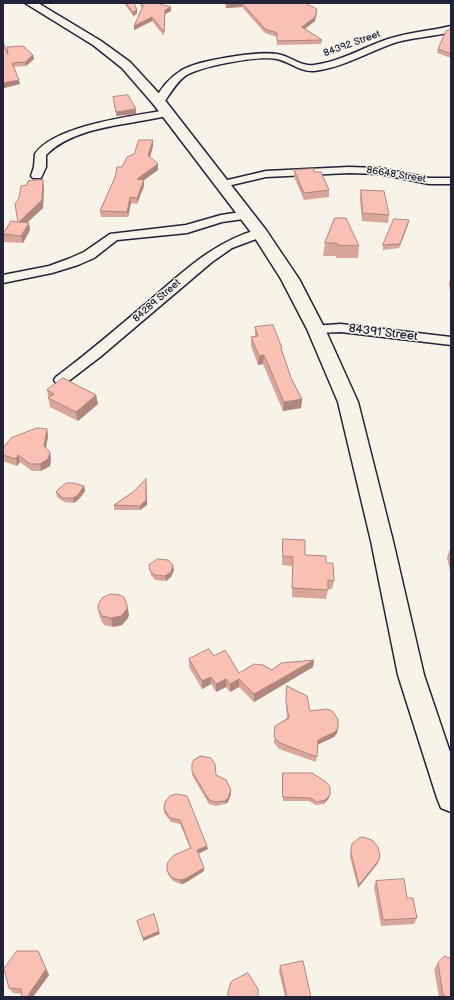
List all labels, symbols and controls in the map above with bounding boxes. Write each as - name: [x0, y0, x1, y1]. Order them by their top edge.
- street label: 84392 Street: [322, 28, 382, 60]
- street label: 86648 Street: [365, 164, 427, 186]
- street label: 84289 Street: [131, 277, 183, 325]
- street label: 84391 Street: [348, 322, 418, 344]

